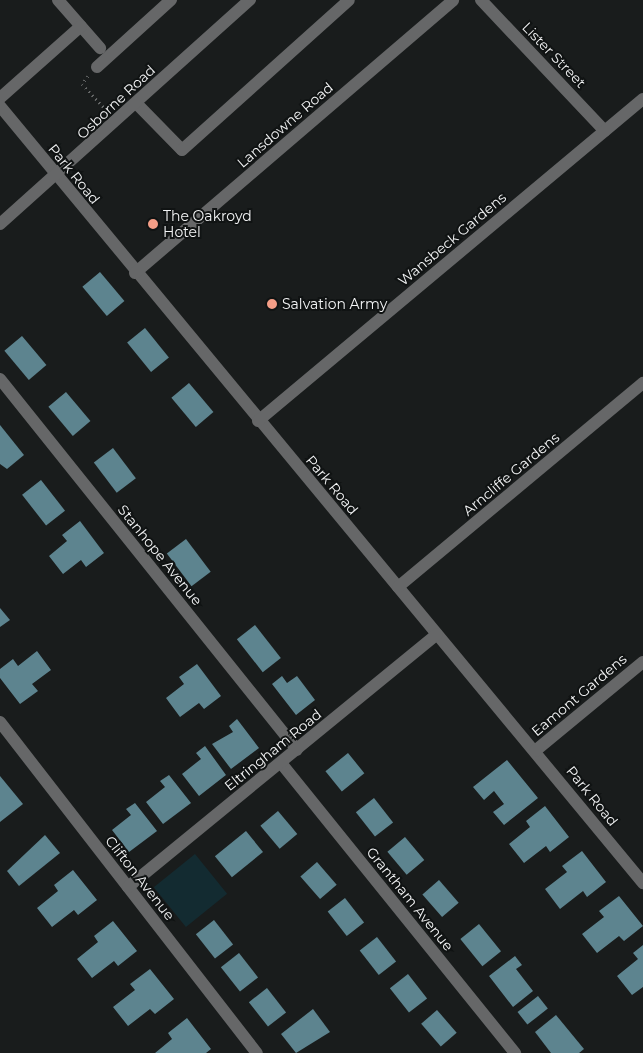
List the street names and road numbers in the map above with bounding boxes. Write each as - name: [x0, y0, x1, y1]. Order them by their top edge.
- street label: Lister Street: [519, 19, 589, 91]
- street label: Osborne Road: [74, 62, 158, 142]
- street label: Lansdowne Road: [234, 79, 336, 171]
- street label: Park Road: [45, 141, 103, 207]
- street label: Wansbeck Gardens: [395, 189, 509, 289]
- street label: Arncliffe Gardens: [459, 429, 563, 519]
- street label: Park Road: [302, 452, 362, 518]
- street label: Stanhope Avenue: [114, 501, 206, 609]
- street label: Eamont Gardens: [528, 650, 630, 740]
- street label: Eltringham Road: [221, 706, 325, 794]
- street label: Park Road: [563, 763, 621, 829]
- street label: Clifton Avenue: [102, 832, 178, 924]
- street label: Grantham Avenue: [363, 844, 457, 954]

